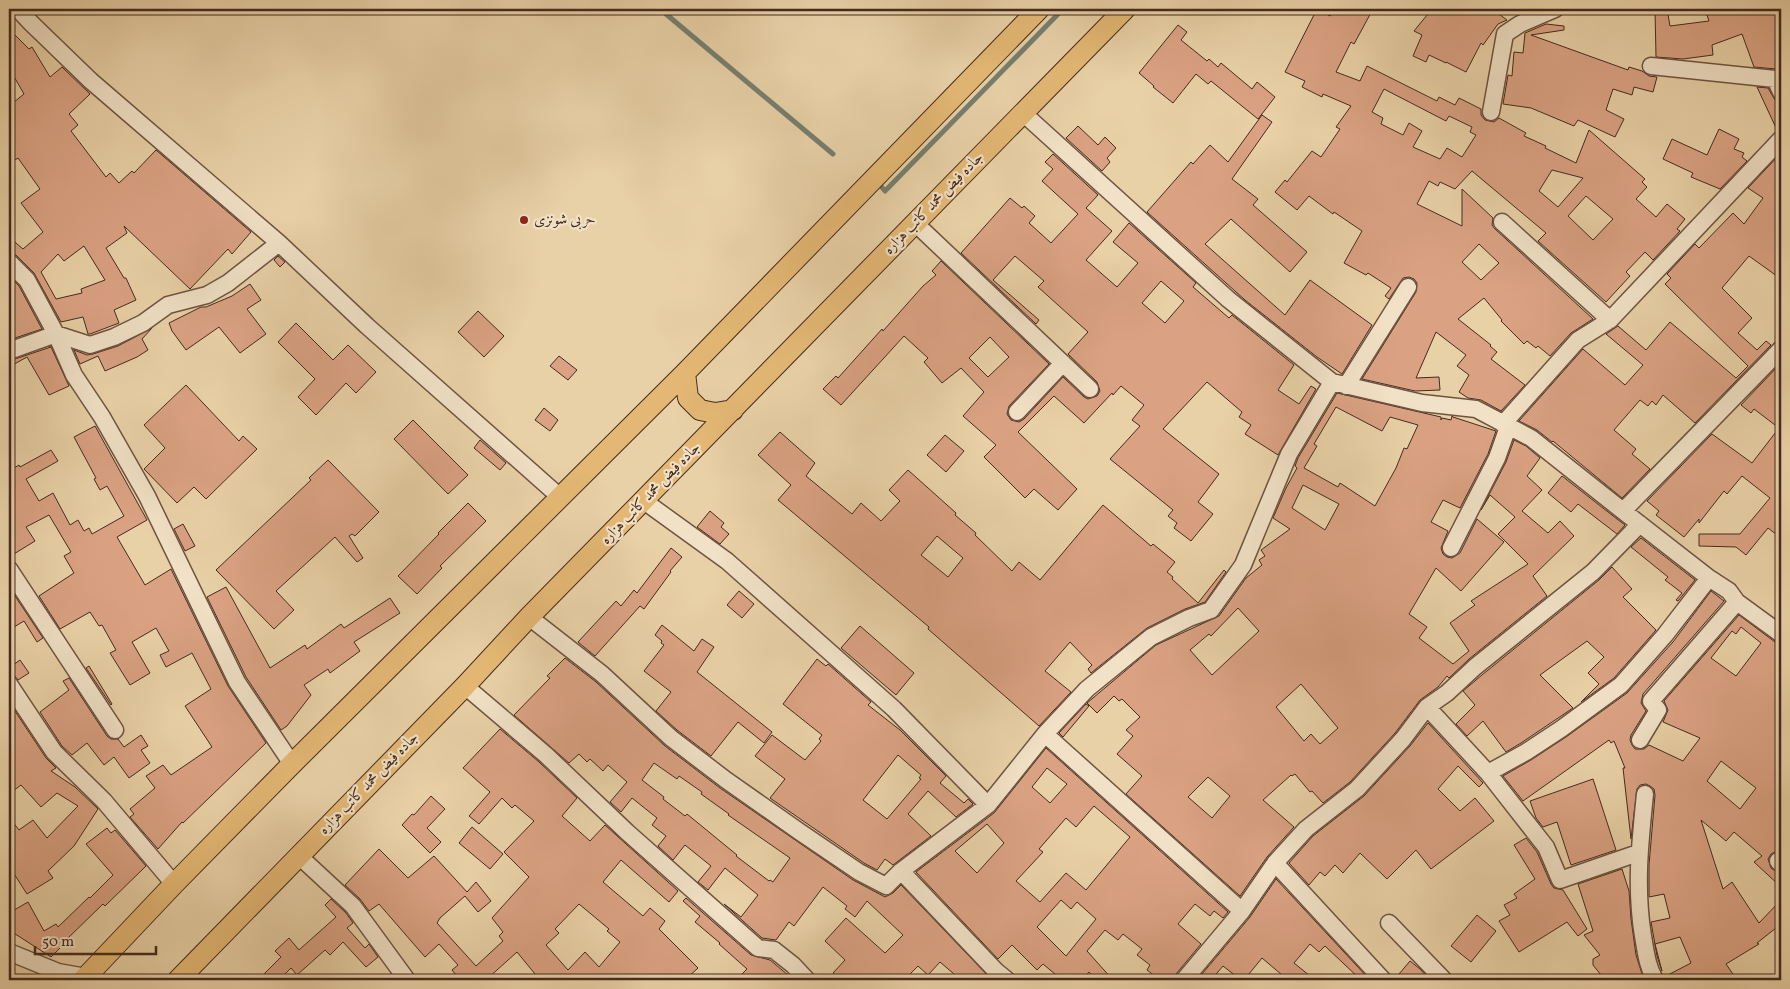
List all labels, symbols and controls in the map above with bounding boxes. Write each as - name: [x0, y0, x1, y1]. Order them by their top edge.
- street label: جاده فیض محمد کاتب هزاره: [879, 148, 989, 260]
- place label: حربی شونزی: [534, 210, 596, 231]
- marker: حربی شونزی: [518, 214, 530, 226]
- street label: جاده فیض محمد کاتب هزاره: [596, 438, 706, 550]
- street label: جاده فیض محمد کاتب هزاره: [314, 728, 424, 840]
- scale bar: [35, 924, 156, 956]
- text: 50 m: [42, 932, 74, 953]

